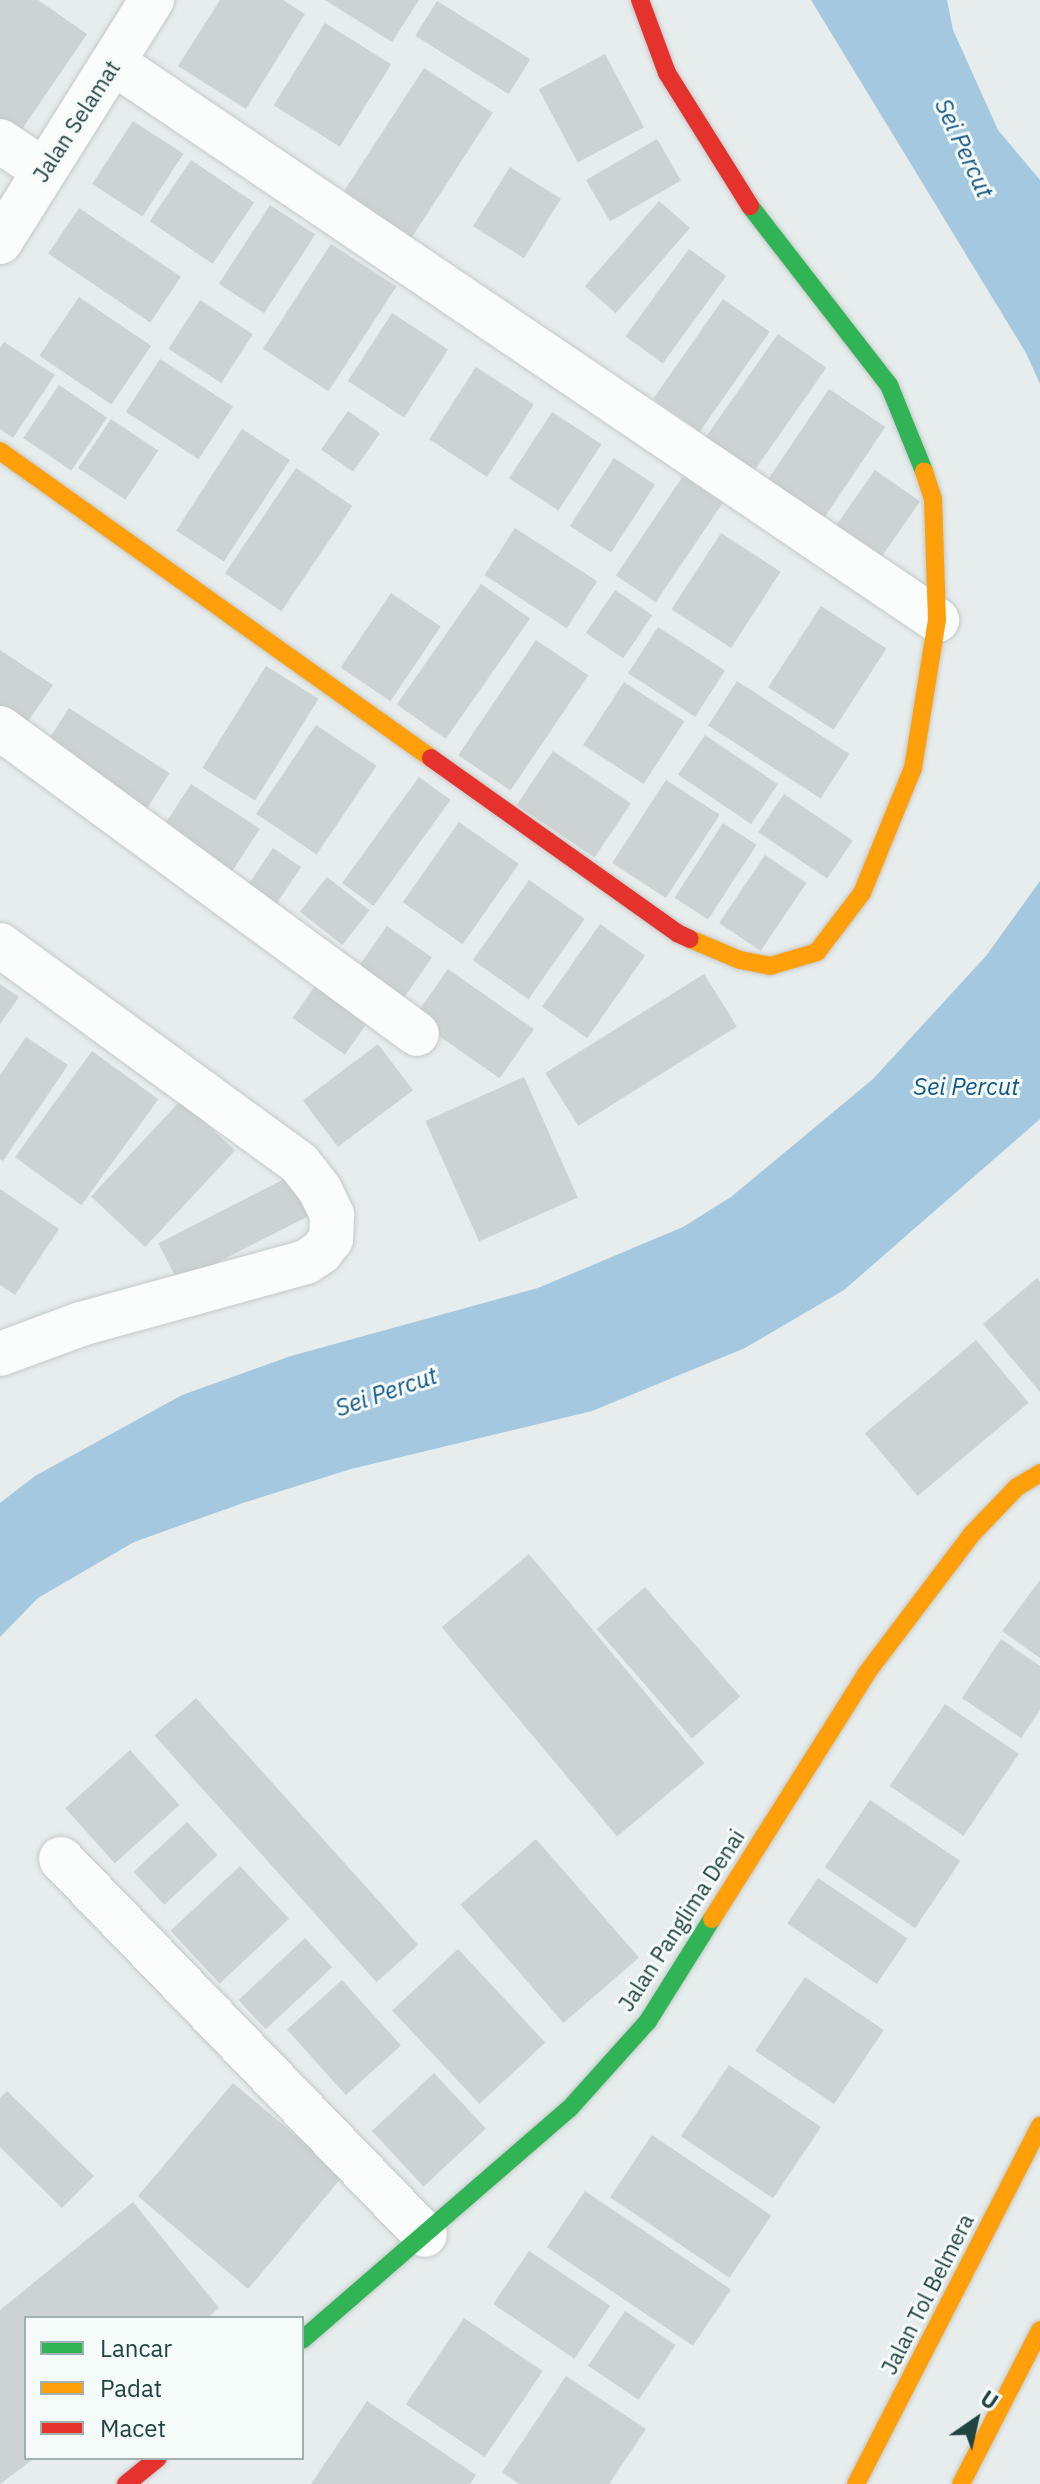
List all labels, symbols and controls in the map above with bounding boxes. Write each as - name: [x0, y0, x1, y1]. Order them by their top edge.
- street label: Jalan Selamat: [27, 55, 125, 187]
- water label: Sei Percut: [929, 94, 999, 202]
- water label: Sei Percut: [913, 1073, 1019, 1101]
- water label: Sei Percut: [331, 1361, 441, 1423]
- street label: Jalan Panglima Denai: [612, 1824, 750, 2016]
- street label: Jalan Tol Belmera: [875, 2209, 979, 2379]
- legend: [24, 2316, 304, 2460]
- text: Lancar: [100, 2332, 172, 2364]
- text: Padat: [100, 2372, 162, 2404]
- north arrow: [936, 2380, 1016, 2460]
- text: U: [975, 2383, 1004, 2416]
- text: Macet: [100, 2412, 166, 2444]

